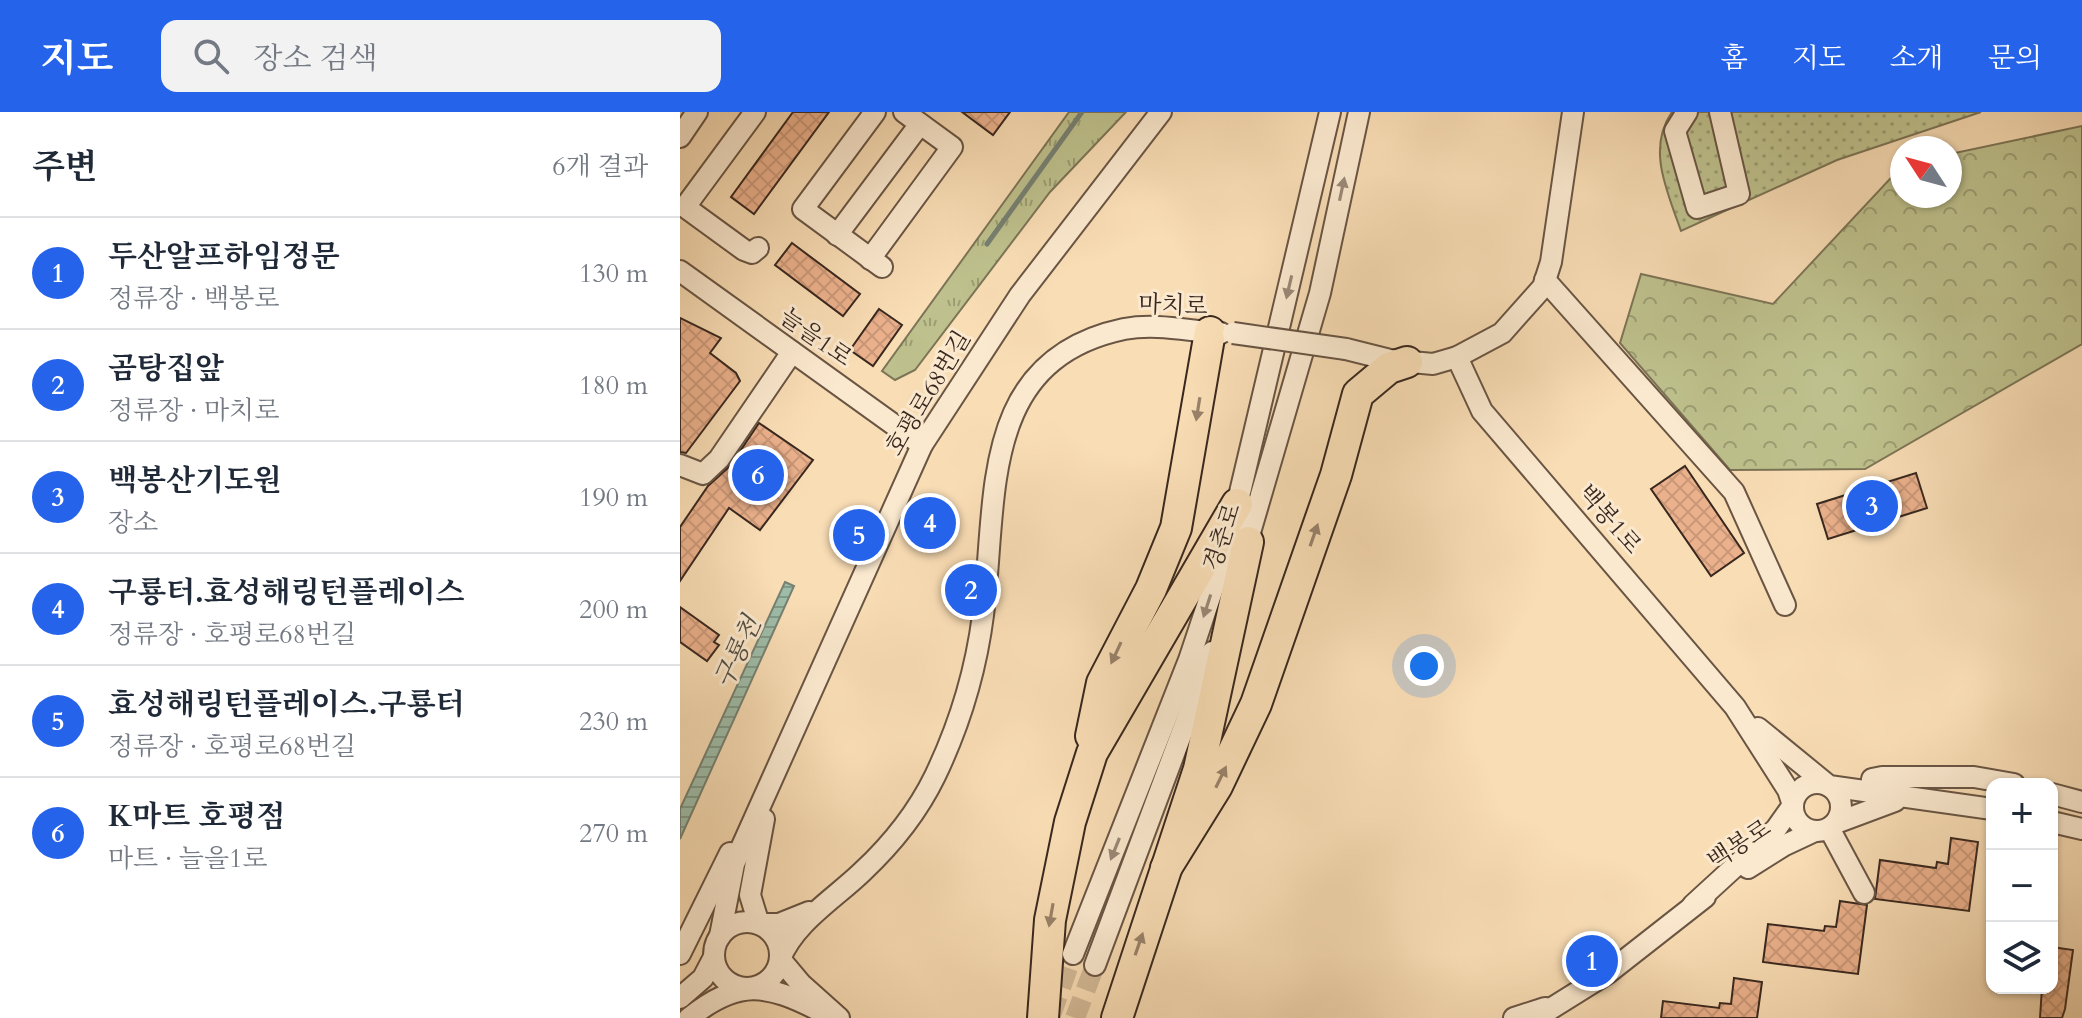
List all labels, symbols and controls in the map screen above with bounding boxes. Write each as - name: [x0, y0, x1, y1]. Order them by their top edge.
- search box: [161, 20, 721, 92]
- text: 지도: [40, 33, 113, 85]
- icon: search: [189, 34, 233, 78]
- text: 장소 검색: [253, 38, 377, 79]
- text: 홈: [1721, 39, 1748, 77]
- text: 지도: [1792, 39, 1846, 77]
- text: 소개: [1890, 39, 1944, 77]
- text: 문의: [1988, 39, 2042, 77]
- north arrow: [1890, 136, 1962, 208]
- text: 주변: [32, 144, 98, 190]
- text: 6개 결과: [552, 149, 648, 184]
- one-way arrow: [1336, 176, 1349, 201]
- text: 두산알프하임정문: [108, 236, 340, 277]
- text: 1: [51, 256, 65, 291]
- text: 130 m: [579, 256, 648, 291]
- one-way arrow: [1283, 275, 1295, 300]
- text: 정류장 · 백봉로: [108, 281, 279, 316]
- street label: 마치로: [1138, 288, 1208, 323]
- street label: 늘을1로: [773, 300, 859, 374]
- street label: 호평로68번길: [878, 325, 979, 462]
- text: 곰탕집앞: [108, 348, 224, 389]
- text: 2: [51, 368, 65, 403]
- text: 180 m: [579, 368, 648, 403]
- text: 정류장 · 마치로: [108, 393, 279, 428]
- one-way arrow: [1191, 397, 1204, 422]
- pin: 6: [732, 445, 784, 505]
- text: 백봉산기도원: [108, 460, 282, 501]
- pin: 3: [1846, 476, 1898, 536]
- street label: 백봉1로: [1570, 478, 1649, 561]
- text: 3: [51, 480, 65, 515]
- text: 190 m: [579, 480, 648, 515]
- pin: 4: [904, 493, 956, 553]
- street label: 경춘로: [1196, 499, 1249, 575]
- text: 장소: [108, 505, 158, 540]
- pin: 5: [833, 505, 885, 565]
- one-way arrow: [1309, 523, 1321, 547]
- pin: 2: [945, 560, 997, 620]
- text: 구룡터.효성해링턴플레이스: [108, 572, 464, 613]
- text: 4: [51, 592, 65, 627]
- text: 200 m: [579, 592, 648, 627]
- one-way arrow: [1200, 594, 1212, 618]
- water label: 구룡천: [706, 609, 770, 694]
- text: 정류장 · 호평로68번길: [108, 617, 356, 652]
- one-way arrow: [1109, 641, 1122, 665]
- your location: [1404, 646, 1444, 686]
- text: 효성해링턴플레이스.구룡터: [108, 684, 464, 725]
- text: 5: [51, 704, 65, 739]
- text: 230 m: [579, 704, 648, 739]
- text: 정류장 · 호평로68번길: [108, 729, 356, 764]
- one-way arrow: [1214, 766, 1228, 789]
- map controls: [1986, 778, 2058, 994]
- button: +: [1986, 778, 2058, 850]
- text: K마트 호평점: [108, 796, 285, 837]
- street label: 백봉로: [1701, 812, 1777, 877]
- text: 6: [51, 816, 65, 851]
- text: 270 m: [579, 816, 648, 851]
- one-way arrow: [1108, 837, 1121, 861]
- text: 마트 · 늘을1로: [108, 841, 267, 876]
- button: −: [1986, 850, 2058, 922]
- one-way arrow: [1044, 903, 1057, 928]
- button: layers: [1986, 922, 2058, 994]
- one-way arrow: [1134, 931, 1146, 955]
- pin: 1: [1566, 931, 1618, 991]

